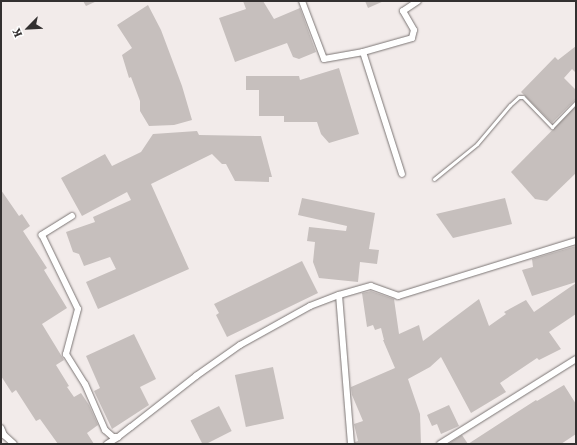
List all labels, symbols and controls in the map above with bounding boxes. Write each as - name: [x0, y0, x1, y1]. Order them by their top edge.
- north arrow: [8, 8, 48, 48]
- text: K: [9, 26, 25, 40]

